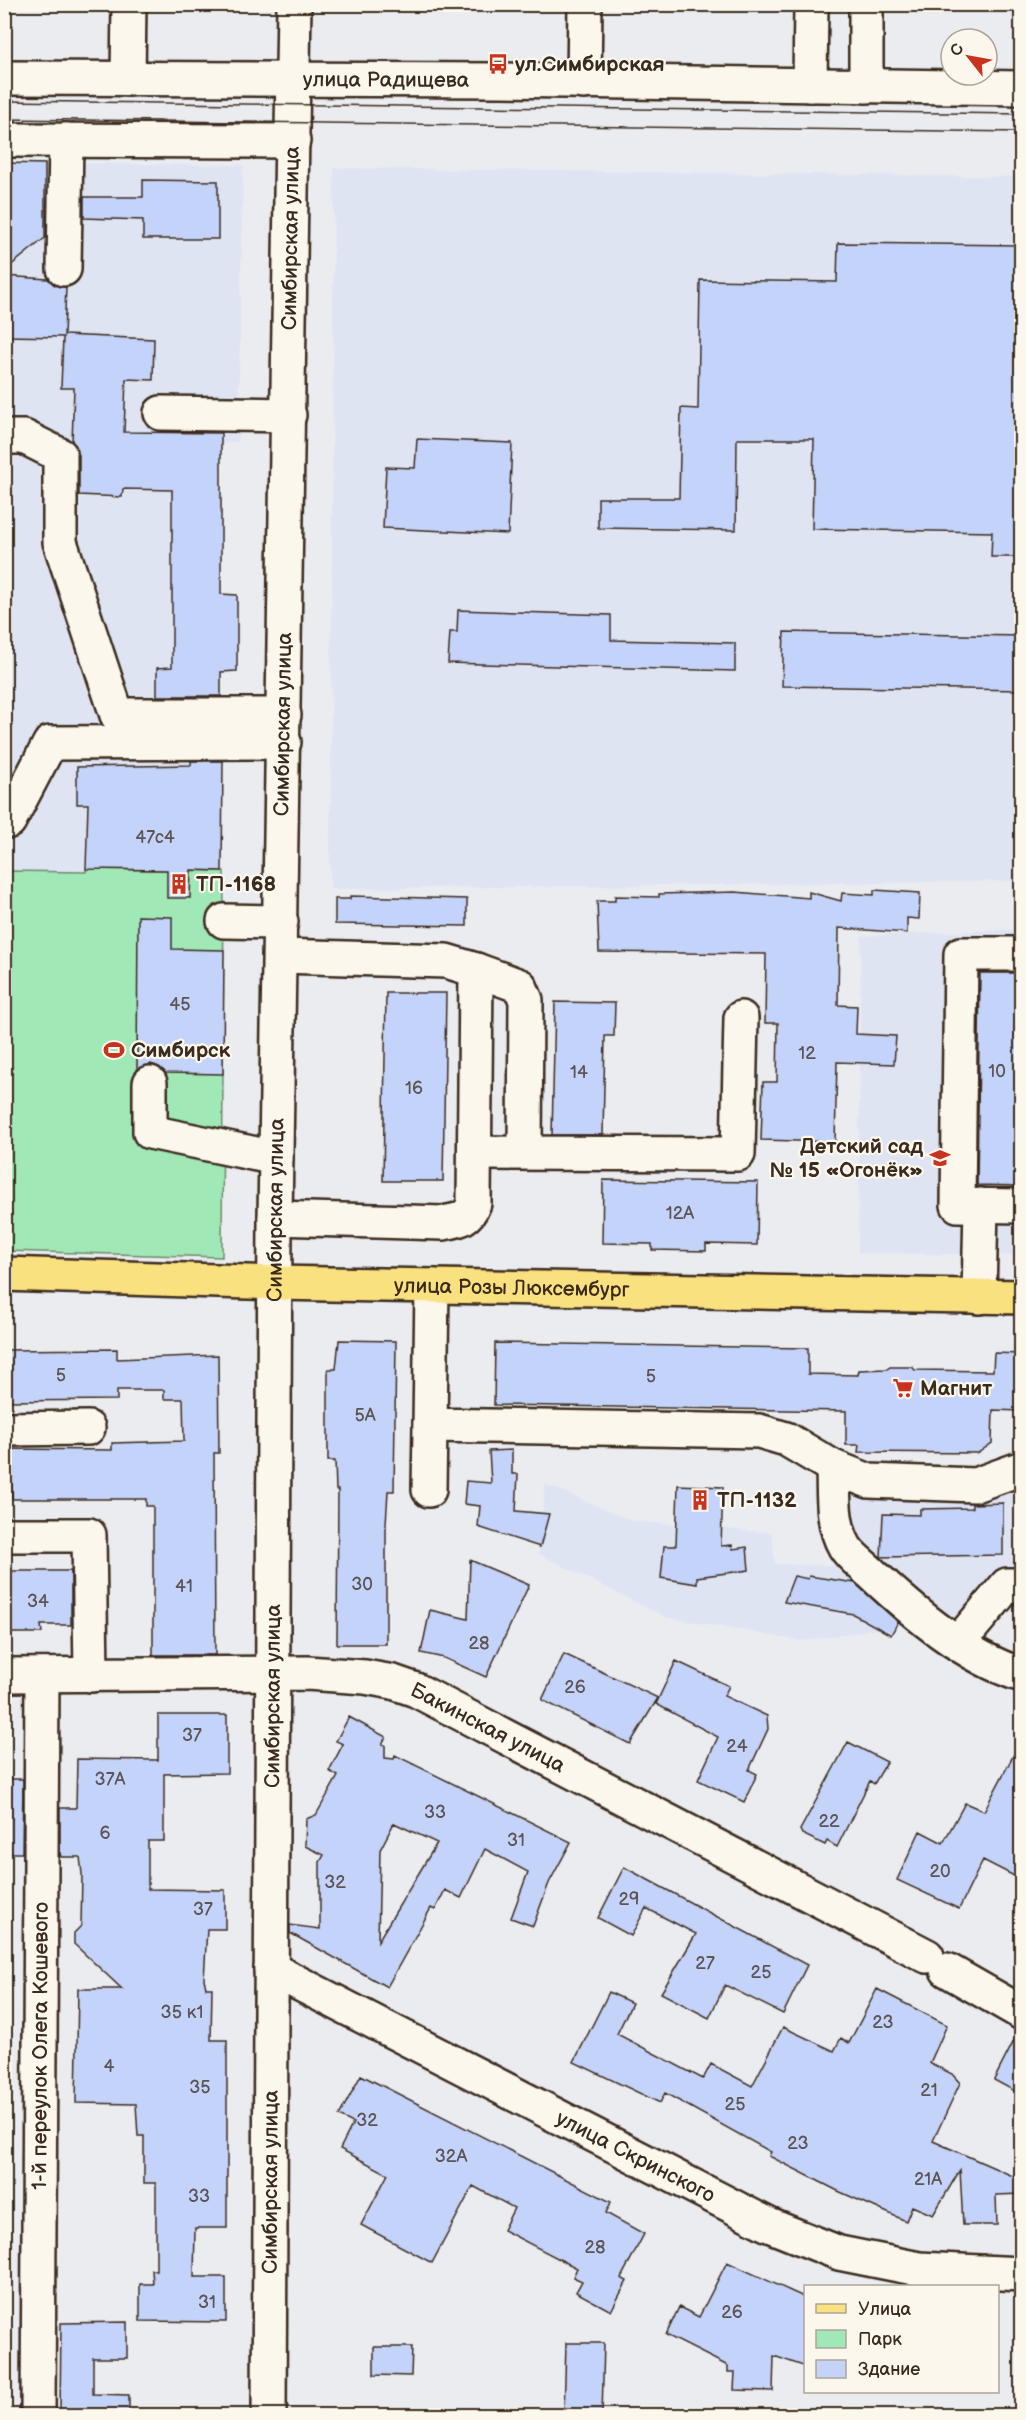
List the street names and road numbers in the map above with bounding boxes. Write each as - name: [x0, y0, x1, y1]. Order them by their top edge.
- street label: улица Радищева: [303, 67, 470, 93]
- street label: Симбирская улица: [277, 145, 305, 330]
- street label: Симбирская улица: [269, 631, 297, 816]
- street label: Симбирская улица: [263, 1117, 290, 1302]
- street label: улица Розы Люксембург: [394, 1273, 630, 1303]
- street label: Симбирская улица: [260, 1603, 286, 1788]
- street label: Бакинская улица: [406, 1677, 570, 1779]
- street label: 1-й переулок Олега Кошевого: [27, 1902, 54, 2190]
- street label: Симбирская улица: [258, 2089, 284, 2274]
- street label: улица Скринского: [552, 2106, 719, 2208]

